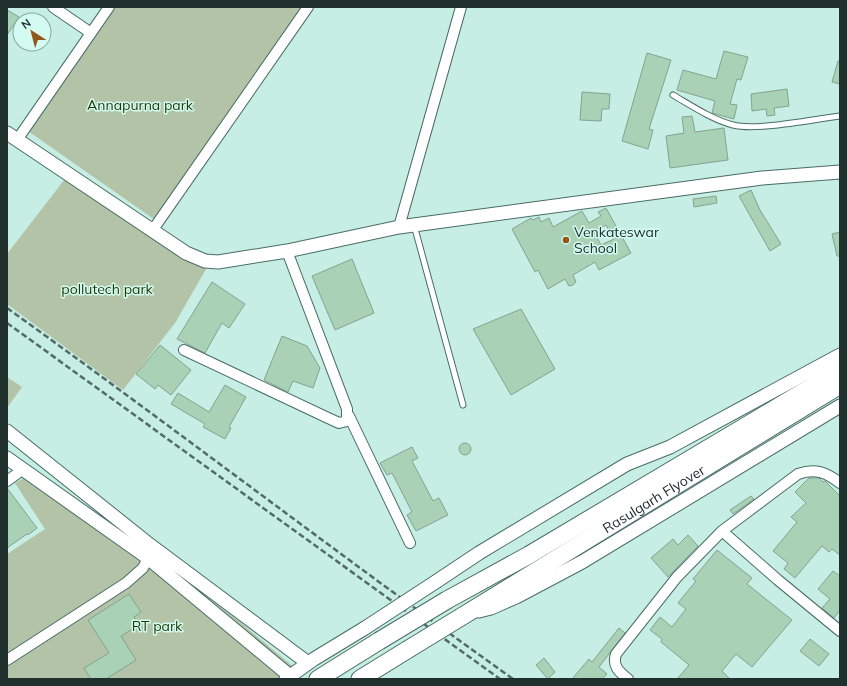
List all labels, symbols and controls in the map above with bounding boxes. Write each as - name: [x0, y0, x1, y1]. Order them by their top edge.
- north arrow: [12, 12, 52, 52]
- text: N: [19, 16, 34, 32]
- park label: Annapurna park: [87, 96, 194, 114]
- place label: Venkateswar School: [574, 223, 660, 257]
- marker: Venkateswar School: [561, 235, 571, 245]
- park label: pollutech park: [61, 280, 154, 298]
- street label: Rasulgarh Flyover: [599, 460, 709, 537]
- park label: RT park: [132, 617, 183, 635]

